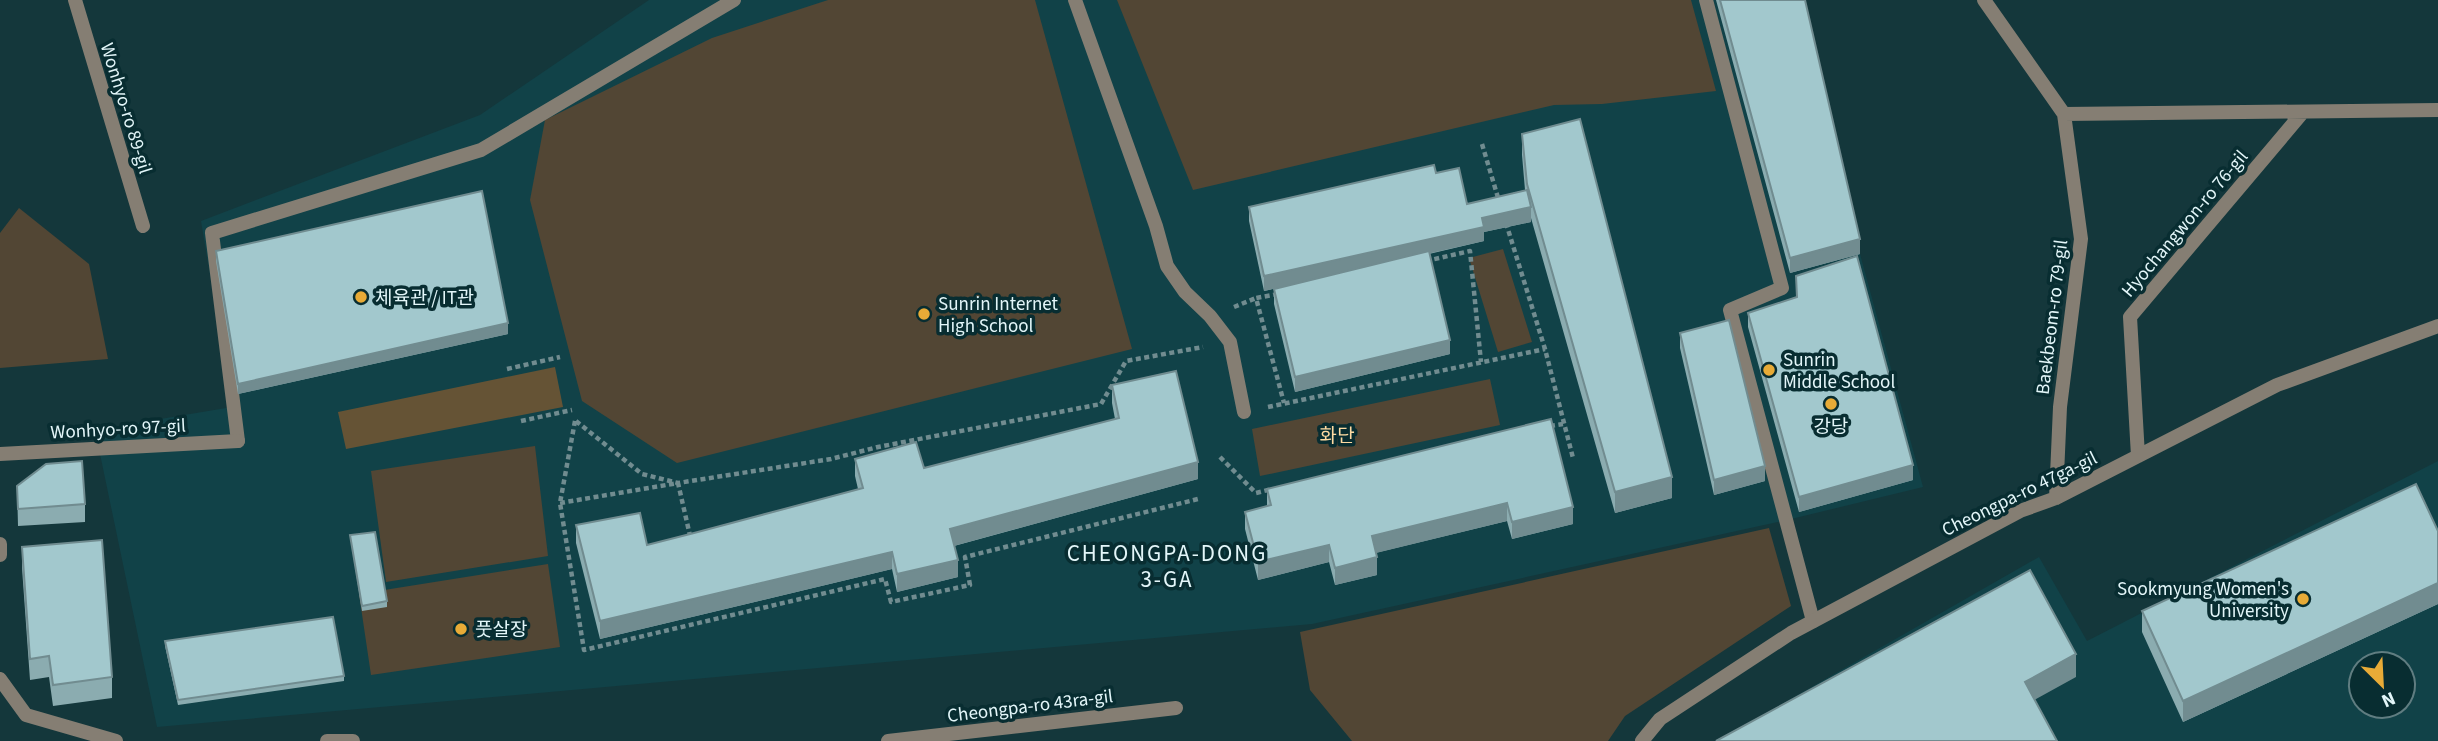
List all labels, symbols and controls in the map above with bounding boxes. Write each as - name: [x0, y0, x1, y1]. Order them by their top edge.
- street label: Wonhyo-ro 89-gil: [93, 40, 158, 177]
- street label: Hyochangwon-ro 76-gil: [2115, 144, 2255, 303]
- street label: Baekbeom-ro 79-gil: [2030, 238, 2075, 396]
- place label: 체육관 / IT관: [375, 285, 474, 312]
- marker: 체육관 / IT관: [353, 289, 369, 305]
- place label: Sunrin Internet High School: [938, 291, 1059, 340]
- marker: Sunrin Internet High School: [916, 306, 932, 322]
- place label: Sunrin Middle School: [1783, 347, 1895, 396]
- marker: Sunrin Middle School: [1761, 362, 1777, 378]
- marker: 강당: [1823, 396, 1839, 412]
- street label: Wonhyo-ro 97-gil: [50, 412, 187, 447]
- place label: 강당: [1814, 414, 1848, 441]
- park label: 화단: [1320, 423, 1355, 450]
- street label: Cheongpa-ro 47ga-gil: [1937, 445, 2102, 544]
- district label: CHEONGPA-DONG 3-GA: [1067, 537, 1267, 596]
- place label: Sookmyung Women's University: [2117, 576, 2289, 625]
- marker: Sookmyung Women's University: [2295, 591, 2311, 607]
- place label: 풋살장: [475, 617, 527, 644]
- marker: 풋살장: [453, 621, 469, 637]
- north arrow: [2347, 650, 2417, 720]
- street label: Cheongpa-ro 43ra-gil: [946, 683, 1115, 730]
- text: N: [2377, 684, 2400, 714]

